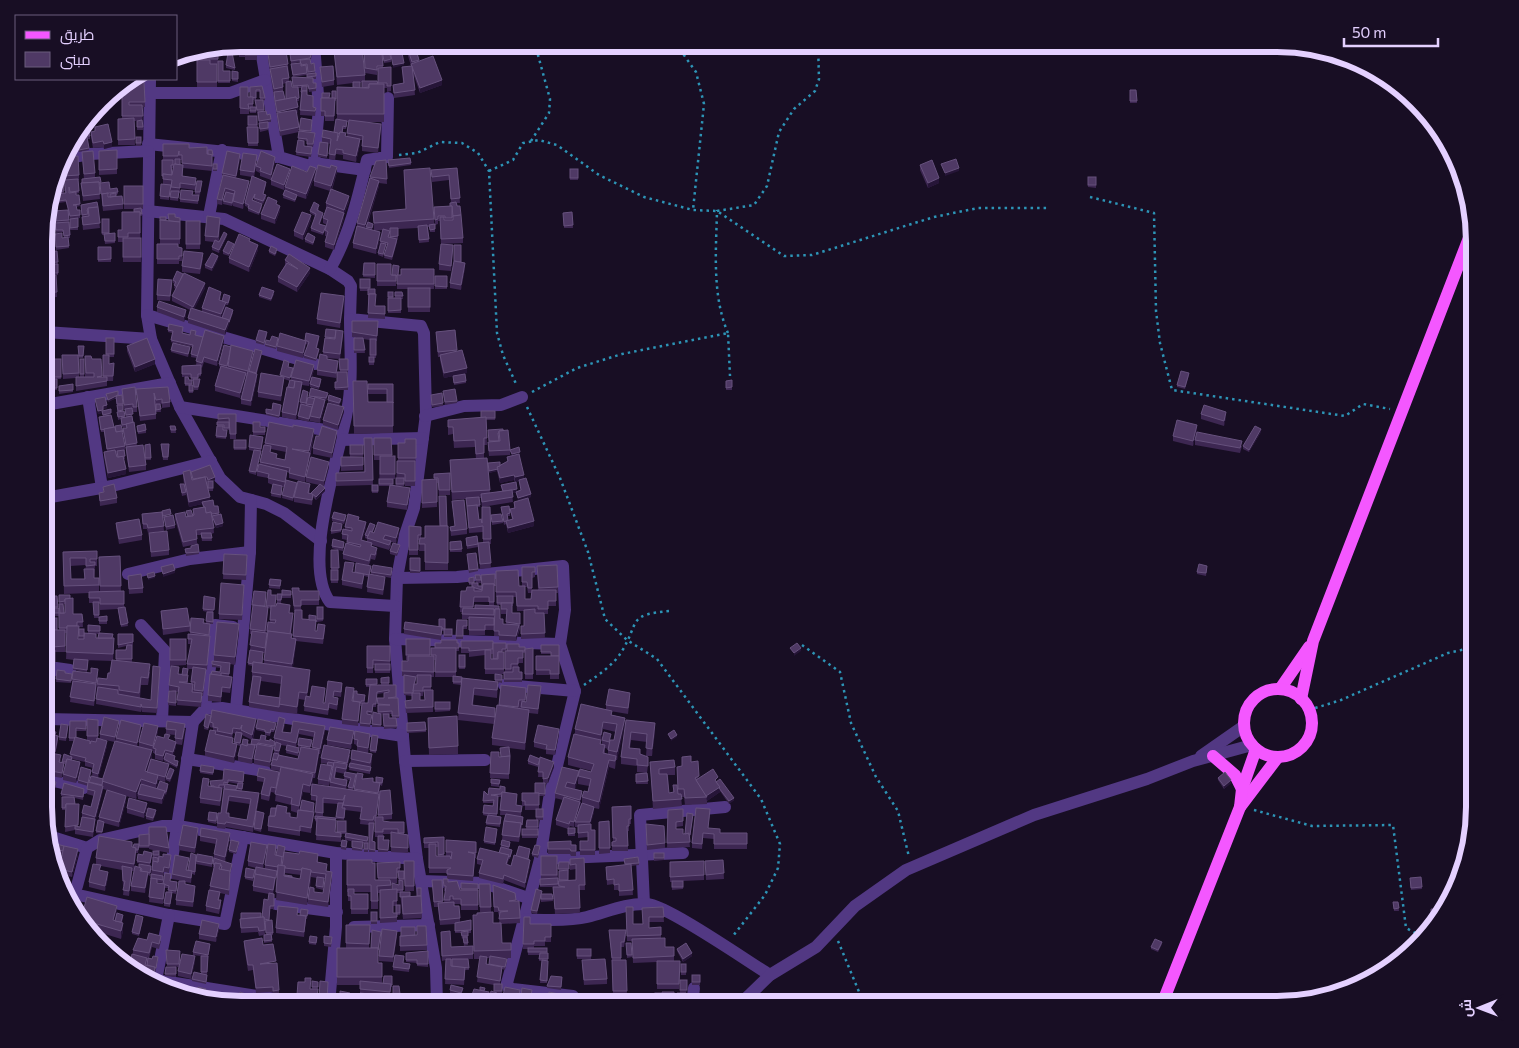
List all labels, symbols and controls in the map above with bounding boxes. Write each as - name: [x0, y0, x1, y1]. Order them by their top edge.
- legend: [15, 15, 178, 80]
- scale bar: [1344, 15, 1438, 47]
- text: 50 m: [1352, 23, 1386, 41]
- text: طريق: [60, 25, 94, 45]
- text: مبنى: [60, 50, 91, 70]
- north arrow: [1454, 983, 1504, 1033]
- text: ش: [1457, 999, 1475, 1017]

